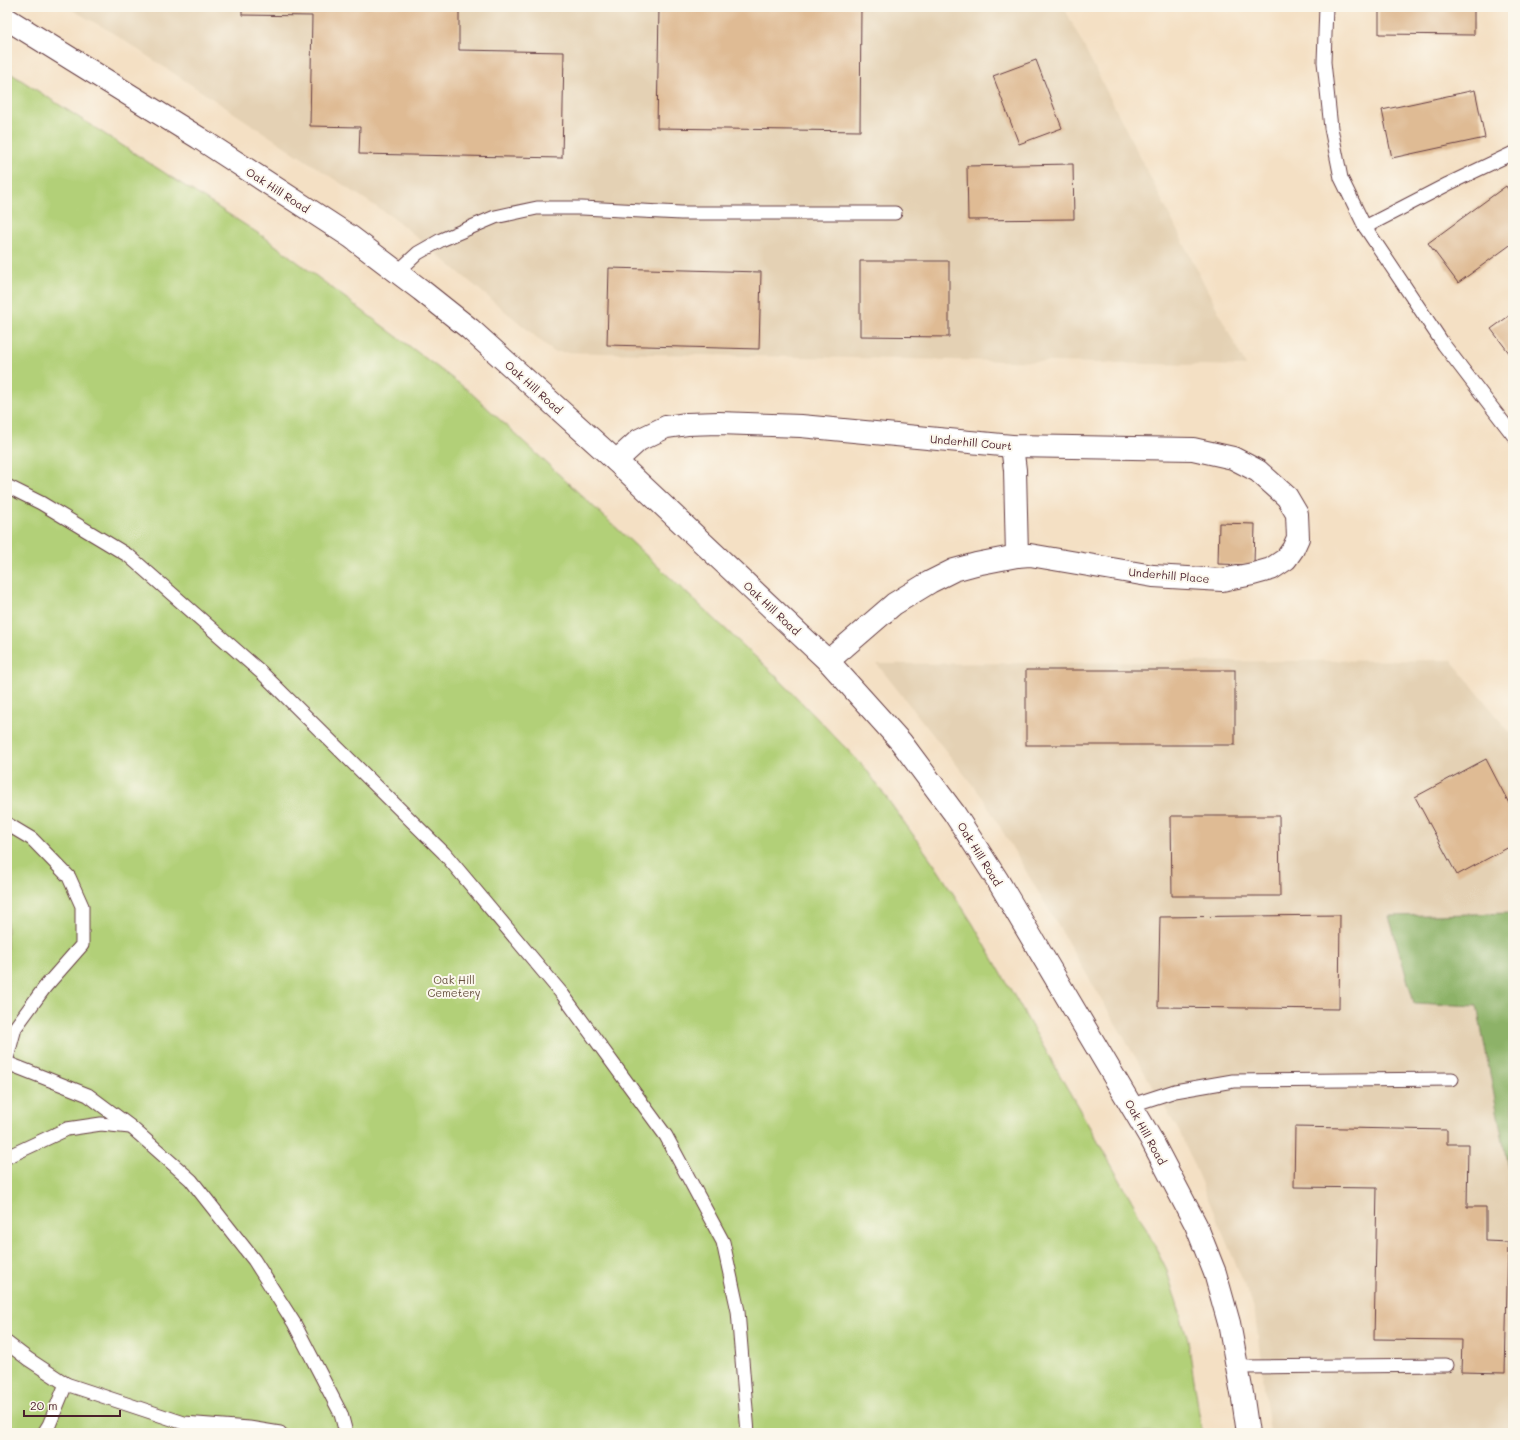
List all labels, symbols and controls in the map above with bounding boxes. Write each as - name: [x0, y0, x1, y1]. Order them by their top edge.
- street label: Oak Hill Road: [243, 164, 313, 216]
- street label: Oak Hill Road: [502, 357, 566, 417]
- street label: Underhill Court: [929, 431, 1013, 453]
- street label: Underhill Place: [1128, 564, 1210, 586]
- street label: Oak Hill Road: [740, 578, 804, 638]
- street label: Oak Hill Road: [954, 819, 1006, 889]
- park label: Oak Hill Cemetery: [427, 972, 481, 1000]
- street label: Oak Hill Road: [1122, 1097, 1170, 1167]
- scale bar: [24, 1392, 120, 1418]
- text: 20 m: [30, 1397, 58, 1413]

